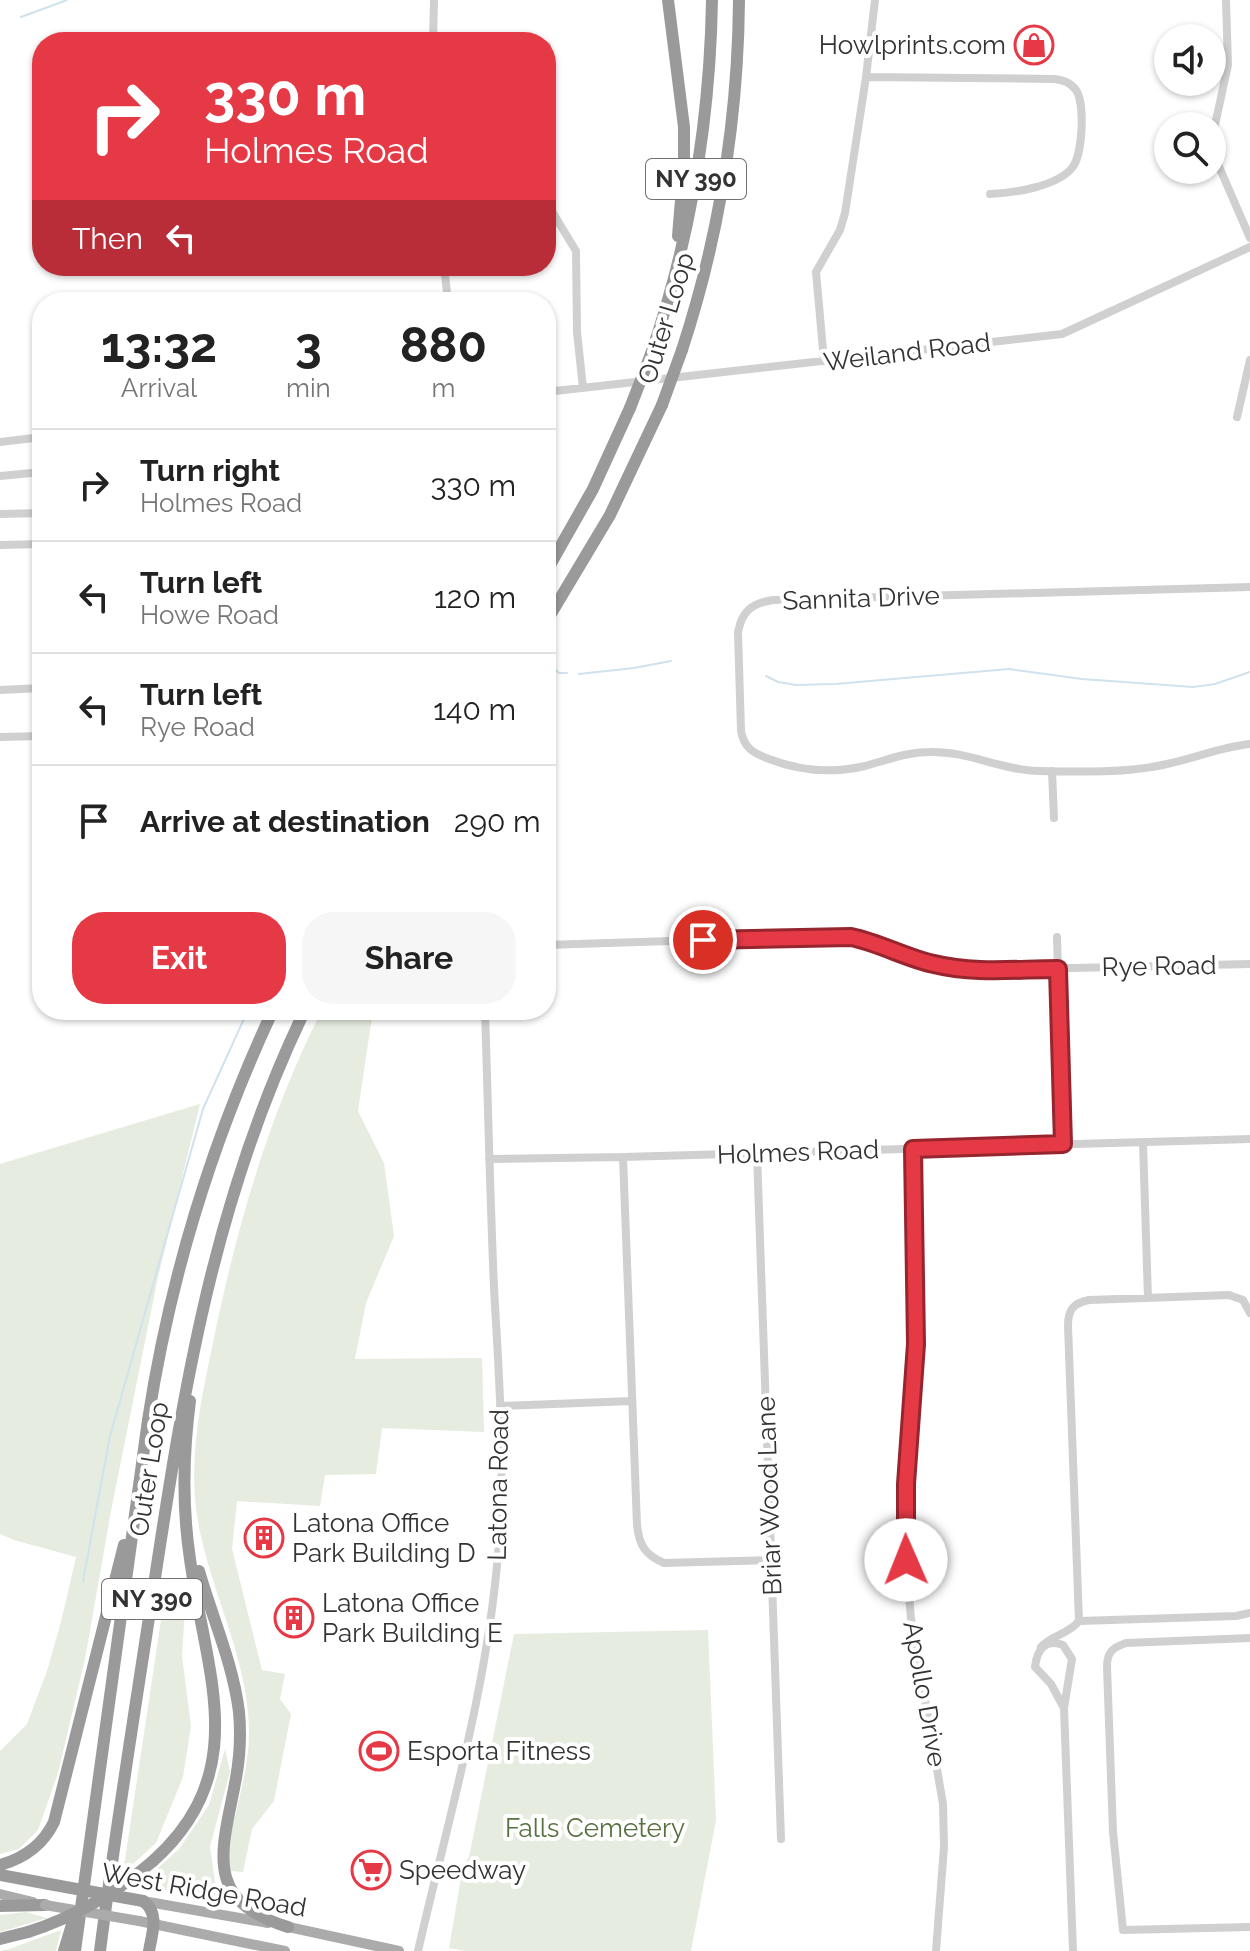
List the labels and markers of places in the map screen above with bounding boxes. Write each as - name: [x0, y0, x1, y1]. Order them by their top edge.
- shop icon: Howlprints.com: [1013, 24, 1055, 66]
- place label: Howlprints.com: [819, 30, 1006, 60]
- pin: [669, 906, 737, 974]
- place label: Latona Office Park Building D: [292, 1508, 476, 1568]
- building icon: Latona Office Park Building D: [243, 1517, 285, 1559]
- place label: Latona Office Park Building E: [322, 1588, 503, 1648]
- building icon: Latona Office Park Building E: [273, 1597, 315, 1639]
- sports icon: Esporta Fitness: [358, 1730, 400, 1772]
- place label: Esporta Fitness: [407, 1736, 591, 1766]
- supermarket icon: Speedway: [350, 1849, 392, 1891]
- place label: Speedway: [399, 1855, 526, 1885]

